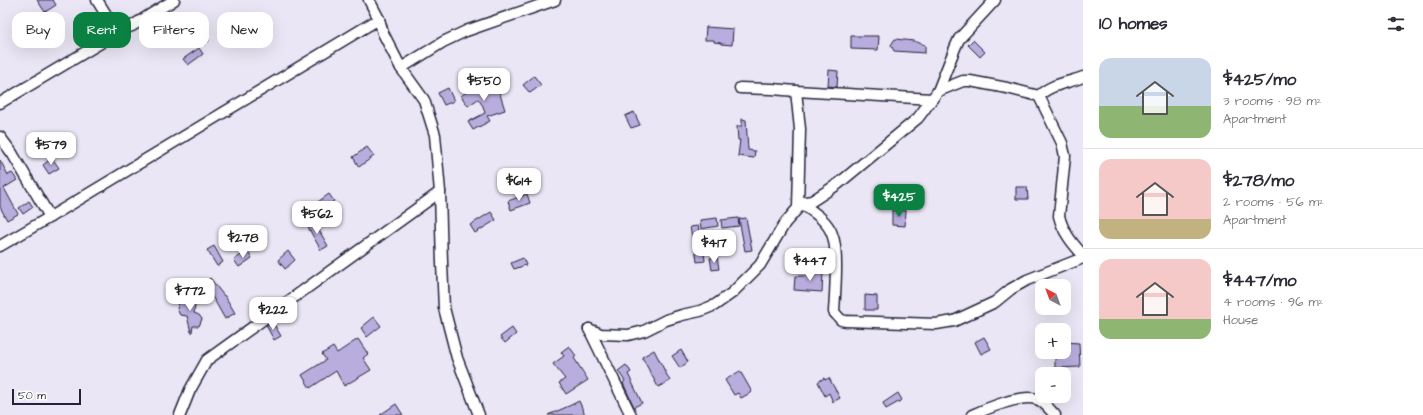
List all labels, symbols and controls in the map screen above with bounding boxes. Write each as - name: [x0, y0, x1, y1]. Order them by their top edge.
- chip: Buy: [12, 12, 65, 48]
- chip: Rent: [73, 12, 131, 48]
- chip: Filters: [139, 12, 209, 48]
- chip: New: [217, 12, 273, 48]
- text: 10 homes: [1099, 12, 1168, 36]
- icon: filters: [1385, 13, 1407, 35]
- pin: $550: [460, 68, 508, 102]
- text: $425/mo: [1223, 68, 1296, 92]
- text: $550: [467, 72, 501, 90]
- icon: home: [1131, 74, 1179, 122]
- text: 3 rooms · 98 m²: [1223, 92, 1322, 110]
- text: Apartment: [1223, 110, 1287, 128]
- pin: $579: [27, 132, 75, 166]
- text: $579: [35, 136, 67, 154]
- pin: $614: [495, 168, 543, 202]
- text: $278/mo: [1223, 169, 1294, 193]
- text: $614: [506, 172, 532, 190]
- icon: home: [1131, 175, 1179, 223]
- pin: $425: [875, 184, 923, 218]
- text: $425: [883, 188, 915, 206]
- text: 2 rooms · 56 m²: [1223, 193, 1324, 211]
- pin: $562: [293, 201, 341, 235]
- text: $562: [301, 205, 333, 223]
- text: Apartment: [1223, 211, 1287, 229]
- pin: $278: [219, 225, 267, 259]
- text: $278: [227, 229, 259, 247]
- pin: $417: [690, 230, 738, 264]
- text: $417: [701, 234, 727, 252]
- pin: $447: [786, 248, 834, 282]
- text: $447: [794, 252, 826, 270]
- text: $447/mo: [1223, 269, 1297, 293]
- icon: home: [1131, 275, 1179, 323]
- pin: $772: [166, 278, 214, 312]
- north arrow: [1035, 279, 1071, 315]
- map controls: [1035, 279, 1071, 403]
- text: $772: [175, 282, 205, 300]
- text: 4 rooms · 96 m²: [1223, 293, 1323, 311]
- pin: $222: [249, 297, 297, 331]
- text: $222: [258, 301, 288, 319]
- text: House: [1223, 311, 1258, 329]
- button: +: [1035, 323, 1071, 359]
- button: −: [1035, 367, 1071, 403]
- scale bar: [12, 387, 81, 406]
- text: 50 m: [18, 388, 46, 403]

